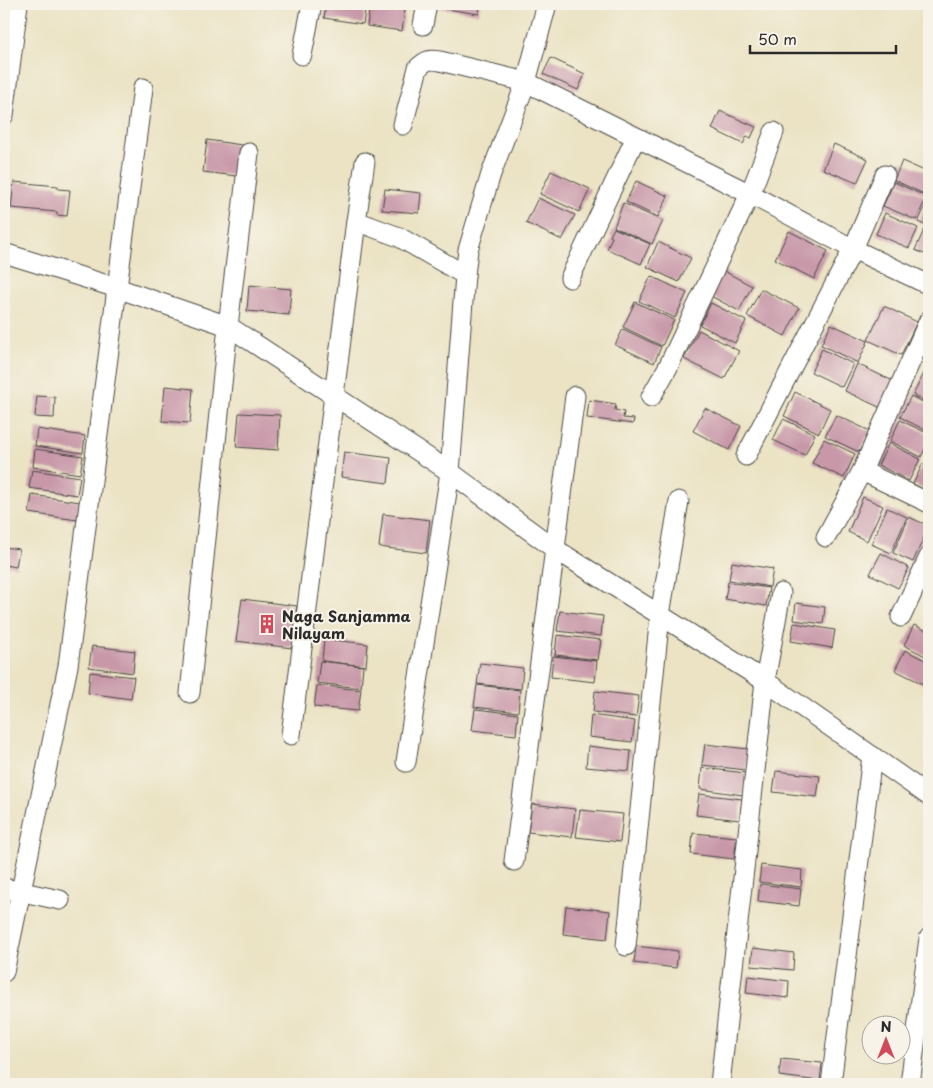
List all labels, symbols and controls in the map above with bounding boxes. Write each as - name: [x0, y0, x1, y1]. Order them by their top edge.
- scale bar: [750, 22, 897, 54]
- text: 50 m: [758, 27, 797, 50]
- place label: Naga Sanjamma Nilayam: [282, 604, 411, 644]
- building icon: Naga Sanjamma Nilayam: [256, 613, 278, 635]
- north arrow: [860, 1016, 910, 1066]
- text: N: [880, 1016, 892, 1037]

